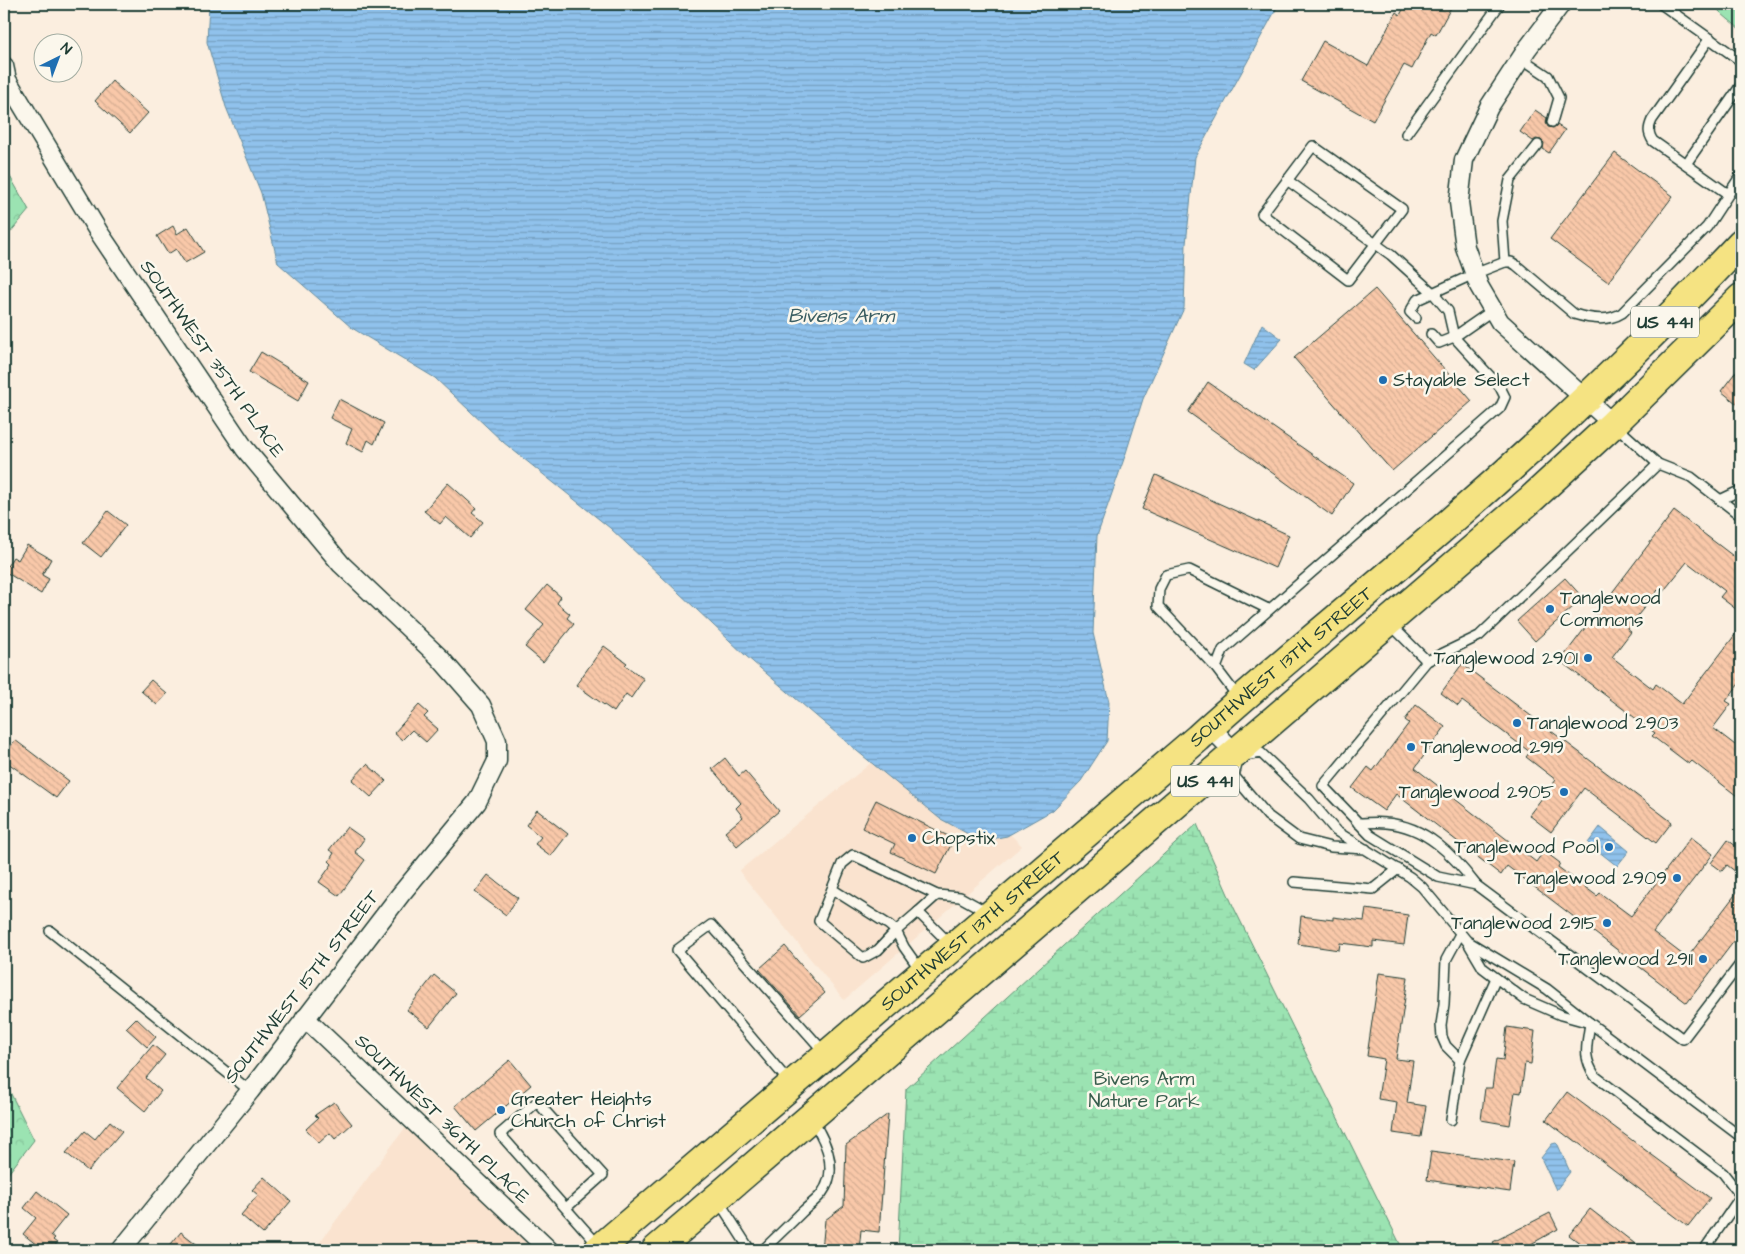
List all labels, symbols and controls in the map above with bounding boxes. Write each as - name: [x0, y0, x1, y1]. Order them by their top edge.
- north arrow: [32, 32, 82, 82]
- text: N: [56, 39, 76, 60]
- street label: SOUTHWEST 35TH PLACE: [133, 255, 291, 463]
- water label: Bivens Arm: [788, 302, 896, 330]
- road number: US 441: [1631, 306, 1699, 338]
- place label: Stayable Select: [1393, 367, 1530, 395]
- marker: Stayable Select: [1377, 374, 1389, 386]
- street label: SOUTHWEST 13TH STREET: [1183, 580, 1379, 754]
- place label: Tanglewood Commons: [1560, 585, 1661, 634]
- marker: Tanglewood Commons: [1544, 603, 1556, 615]
- place label: Tanglewood 2901: [1434, 645, 1579, 673]
- marker: Tanglewood 2901: [1582, 652, 1594, 664]
- place label: Tanglewood 2903: [1527, 710, 1679, 738]
- marker: Tanglewood 2903: [1511, 717, 1523, 729]
- place label: Tanglewood 2919: [1421, 734, 1564, 762]
- marker: Tanglewood 2919: [1405, 741, 1417, 753]
- road number: US 441: [1171, 766, 1239, 796]
- place label: Tanglewood 2905: [1399, 779, 1555, 807]
- marker: Tanglewood 2905: [1558, 786, 1570, 798]
- place label: Chopstix: [922, 825, 995, 852]
- marker: Chopstix: [906, 832, 918, 844]
- place label: Tanglewood Pool: [1454, 834, 1599, 862]
- marker: Tanglewood Pool: [1603, 841, 1615, 853]
- street label: SOUTHWEST 13TH STREET: [874, 844, 1070, 1017]
- place label: Tanglewood 2909: [1514, 865, 1667, 893]
- marker: Tanglewood 2909: [1671, 872, 1683, 884]
- street label: SOUTHWEST 15TH STREET: [218, 885, 386, 1089]
- place label: Tanglewood 2915: [1451, 910, 1598, 938]
- marker: Tanglewood 2915: [1601, 917, 1613, 929]
- place label: Tanglewood 2911: [1558, 946, 1694, 974]
- marker: Tanglewood 2911: [1697, 953, 1709, 965]
- street label: SOUTHWEST 36TH PLACE: [348, 1028, 536, 1210]
- park label: Bivens Arm Nature Park: [1088, 1066, 1200, 1115]
- place label: Greater Heights Church of Christ: [511, 1086, 666, 1135]
- marker: Greater Heights Church of Christ: [495, 1104, 507, 1116]

